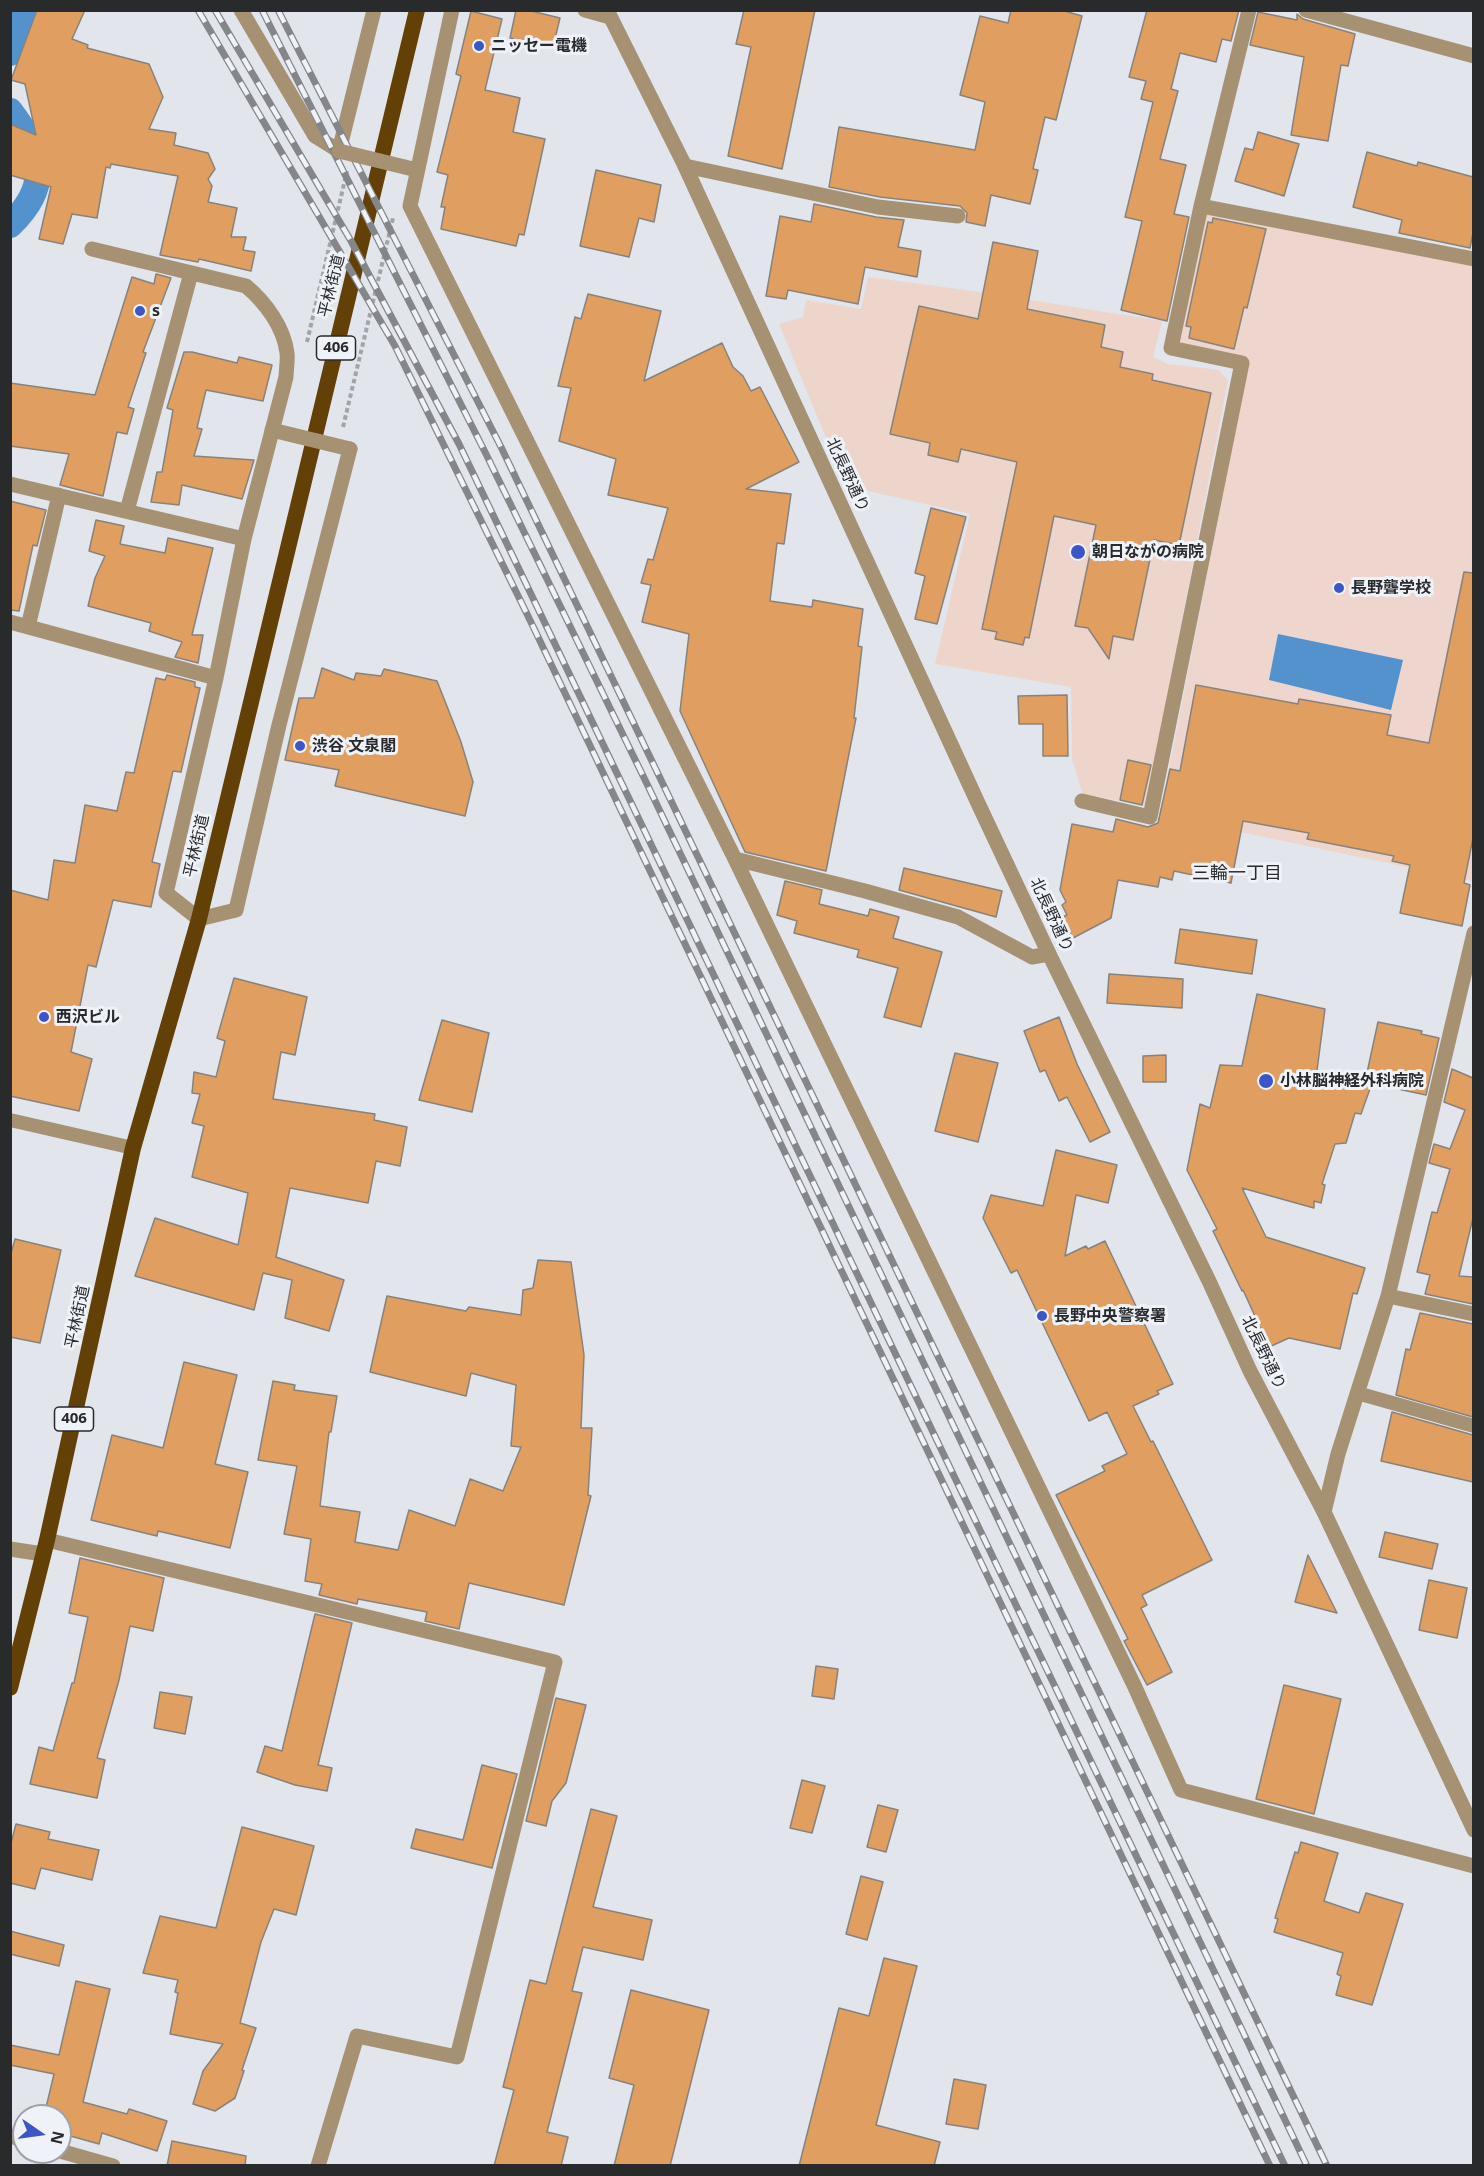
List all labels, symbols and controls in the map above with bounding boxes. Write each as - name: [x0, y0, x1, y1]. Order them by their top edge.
- place label: ニッセー電機: [491, 36, 587, 56]
- marker: ニッセー電機: [472, 39, 486, 53]
- street label: 平林街道: [315, 253, 349, 319]
- place label: s: [152, 301, 160, 321]
- marker: s: [133, 304, 147, 318]
- road number: 406: [316, 336, 356, 360]
- street label: 北長野通り: [821, 435, 873, 515]
- place label: 朝日ながの病院: [1092, 542, 1204, 562]
- marker: 朝日ながの病院: [1069, 543, 1087, 561]
- place label: 長野聾学校: [1351, 578, 1431, 598]
- marker: 長野聾学校: [1332, 581, 1346, 595]
- place label: 渋谷 文泉閣: [312, 736, 396, 756]
- marker: 渋谷 文泉閣: [293, 739, 307, 753]
- street label: 平林街道: [180, 813, 214, 879]
- district label: 三輪一丁目: [1192, 863, 1282, 885]
- street label: 北長野通り: [1025, 875, 1077, 955]
- place label: 西沢ビル: [56, 1007, 120, 1027]
- marker: 西沢ビル: [37, 1010, 51, 1024]
- place label: 小林脳神経外科病院: [1280, 1071, 1424, 1091]
- marker: 小林脳神経外科病院: [1257, 1072, 1275, 1090]
- street label: 平林街道: [62, 1284, 94, 1350]
- place label: 長野中央警察署: [1054, 1306, 1166, 1326]
- marker: 長野中央警察署: [1035, 1309, 1049, 1323]
- street label: 北長野通り: [1237, 1313, 1289, 1393]
- road number: 406: [54, 1407, 94, 1431]
- north arrow: [12, 2104, 72, 2164]
- text: N: [45, 2129, 70, 2146]

